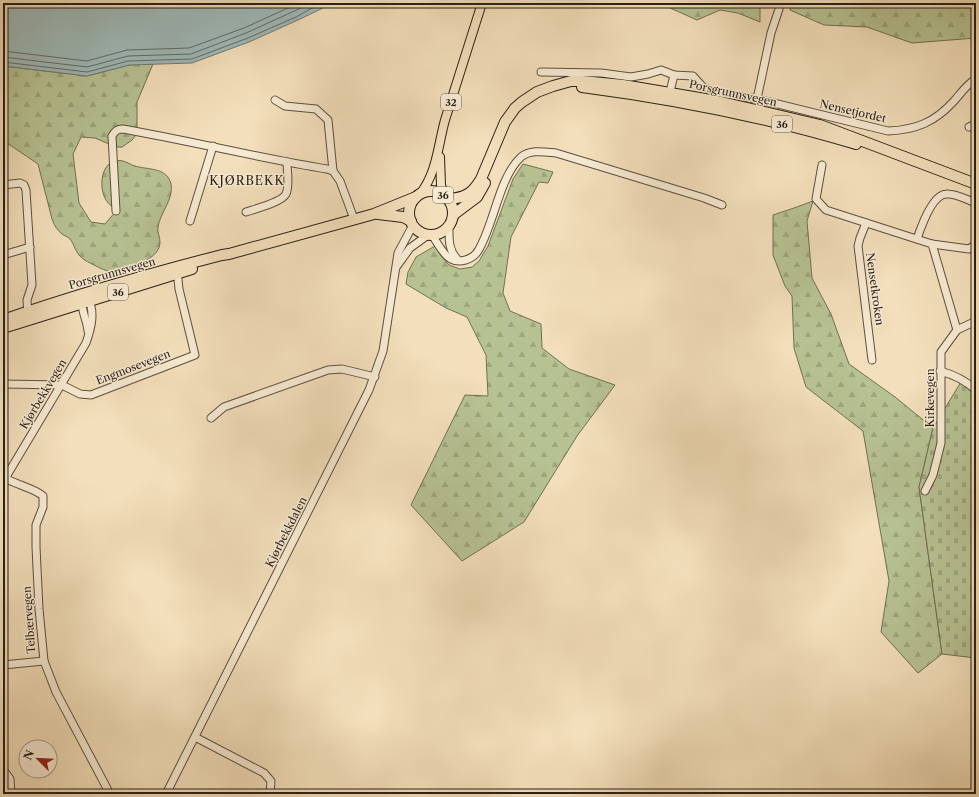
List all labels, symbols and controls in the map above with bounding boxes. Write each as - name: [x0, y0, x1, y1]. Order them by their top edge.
- street label: Porsgrunnsvegen: [688, 77, 778, 109]
- road number: 32: [441, 94, 461, 110]
- street label: Nensetjordet: [818, 97, 888, 125]
- road number: 36: [772, 116, 792, 132]
- district label: KJØRBEKK: [209, 173, 285, 188]
- road number: 36: [433, 187, 453, 203]
- street label: Nensetkroken: [863, 252, 887, 326]
- street label: Porsgrunnsvegen: [67, 254, 157, 292]
- road number: 36: [108, 284, 128, 300]
- street label: Engmosevegen: [94, 346, 172, 388]
- street label: Kjørbekkvegen: [17, 356, 69, 432]
- street label: Kirkevegen: [923, 368, 937, 428]
- street label: Kjørbekkdalen: [262, 494, 310, 570]
- street label: Telbærvegen: [20, 586, 38, 654]
- north arrow: [18, 739, 58, 779]
- text: N: [21, 747, 37, 762]

